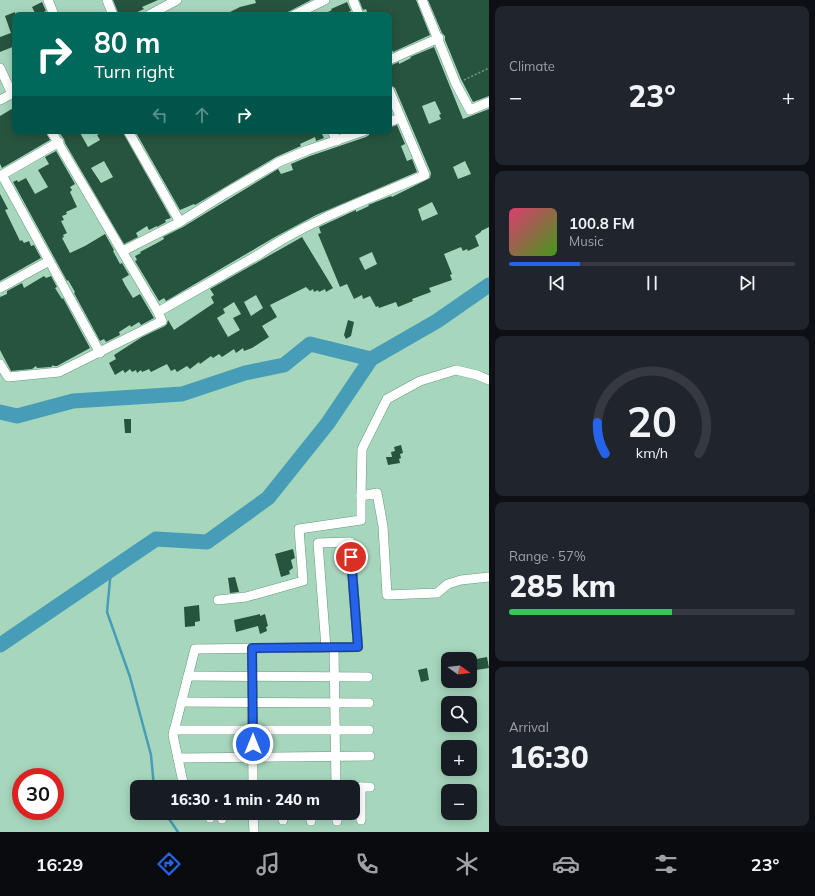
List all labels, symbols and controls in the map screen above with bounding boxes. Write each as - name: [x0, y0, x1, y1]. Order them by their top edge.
- text: 80 m: [94, 25, 160, 60]
- icon: right: [28, 28, 80, 80]
- text: Climate: [509, 58, 555, 74]
- text: Turn right: [94, 60, 174, 83]
- text: 23°: [628, 77, 676, 115]
- text: −: [509, 83, 522, 111]
- text: +: [782, 83, 795, 111]
- icon: left: [149, 104, 171, 126]
- icon: ahead: [191, 104, 213, 126]
- icon: right: [233, 104, 255, 126]
- text: 100.8 FM: [569, 214, 634, 233]
- text: Music: [569, 233, 604, 249]
- icon: previous: [546, 272, 568, 294]
- icon: pause: [641, 272, 663, 294]
- icon: next: [736, 272, 758, 294]
- text: 20: [627, 395, 677, 447]
- text: km/h: [636, 444, 668, 462]
- pin: [334, 540, 368, 574]
- icon: arrive: [340, 546, 362, 568]
- text: Range · 57%: [509, 548, 586, 564]
- text: 285 km: [509, 567, 616, 605]
- north arrow: [441, 652, 477, 688]
- map controls: [441, 652, 477, 820]
- button: search: [441, 696, 477, 732]
- text: Arrival: [509, 719, 549, 735]
- position arrow: [232, 723, 274, 765]
- text: 16:30: [509, 738, 589, 776]
- button: +: [441, 740, 477, 776]
- speed limit sign: 30: [12, 768, 64, 820]
- button: −: [441, 784, 477, 820]
- text: 16:30 · 1 min · 240 m: [170, 790, 320, 809]
- icon: directions: [155, 850, 183, 878]
- icon: music: [254, 850, 282, 878]
- icon: phone: [353, 850, 381, 878]
- icon: climate: [453, 850, 481, 878]
- icon: car: [552, 850, 580, 878]
- icon: filters: [652, 850, 680, 878]
- text: 16:29: [36, 853, 83, 876]
- text: 23°: [751, 853, 779, 876]

